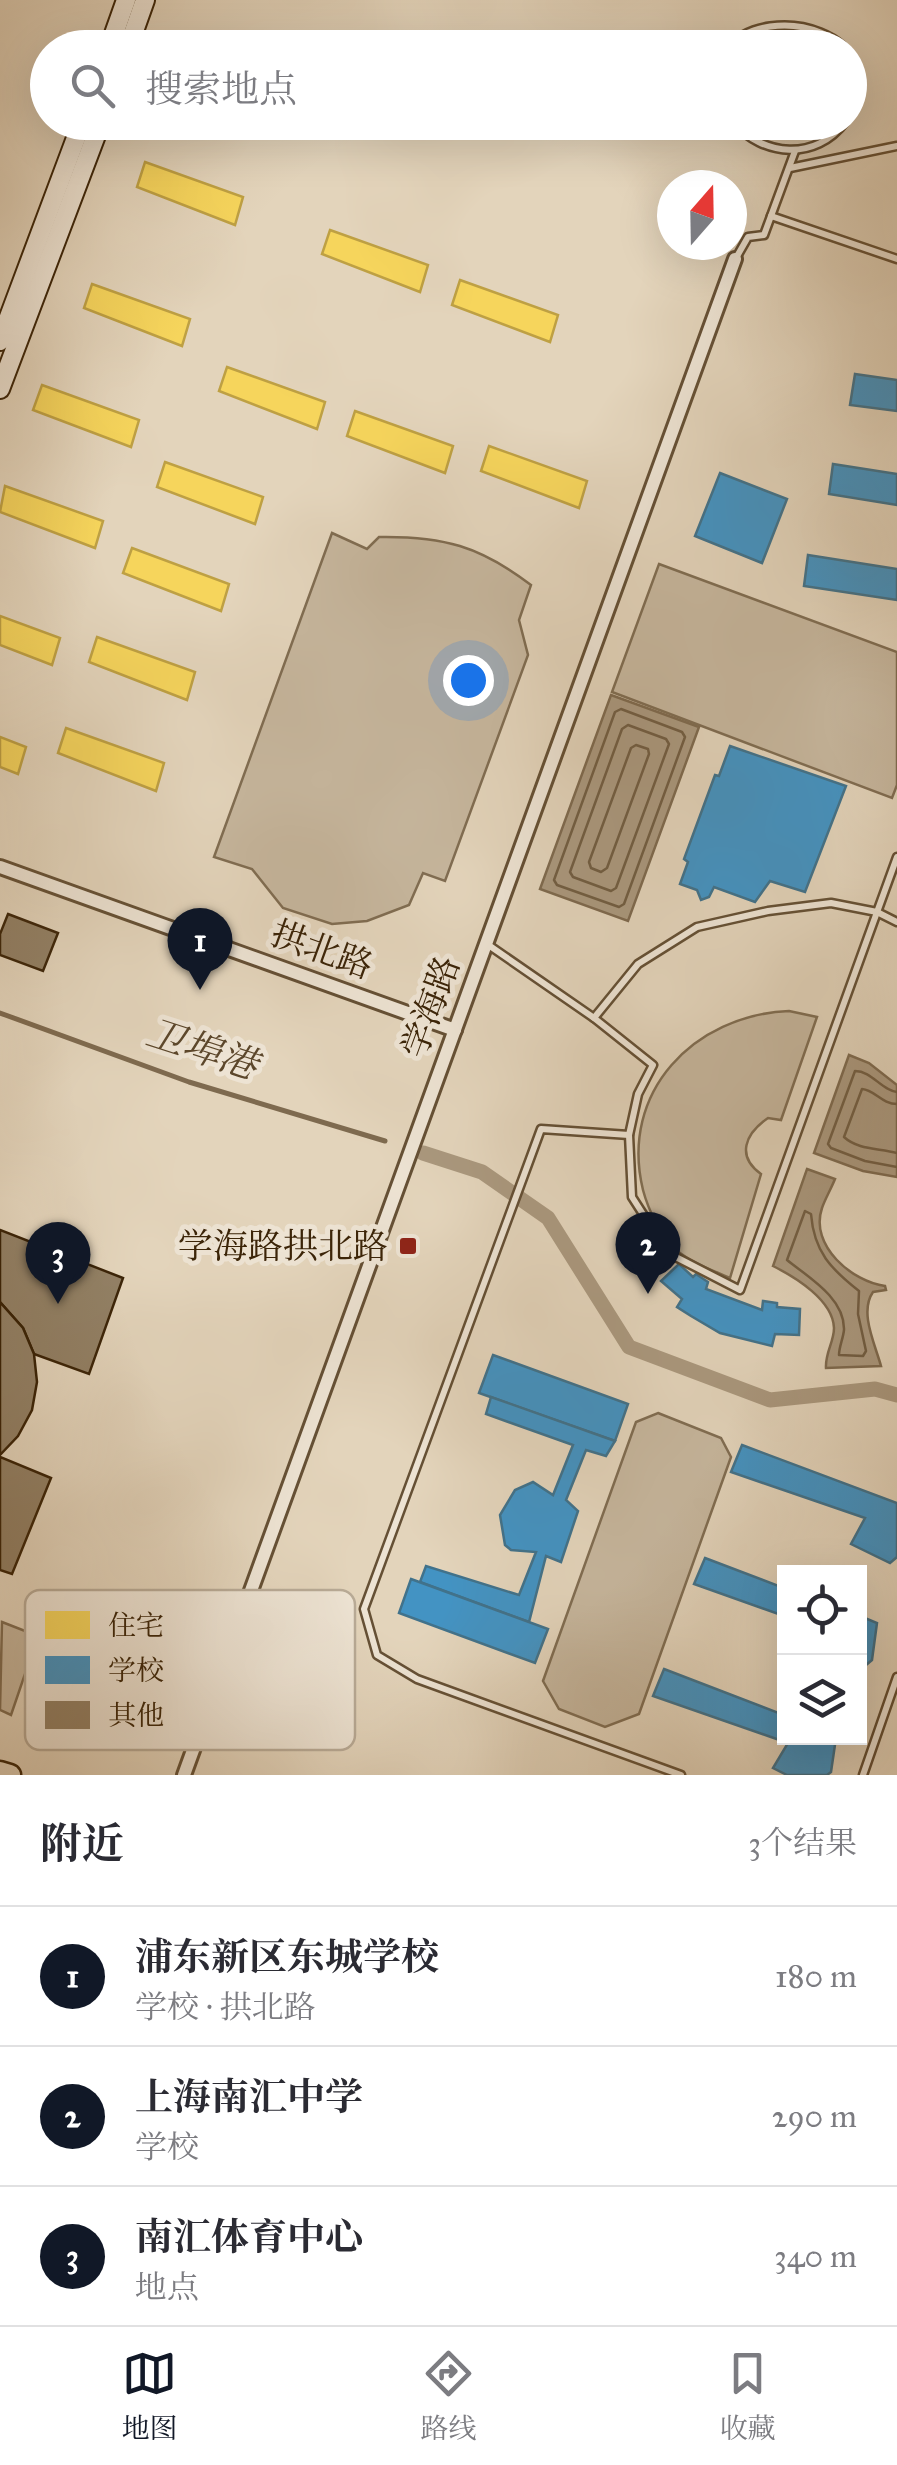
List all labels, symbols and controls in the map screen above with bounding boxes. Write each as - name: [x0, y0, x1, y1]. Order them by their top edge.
- search box: [30, 30, 867, 140]
- icon: search: [65, 58, 120, 113]
- text: 搜索地点: [145, 66, 297, 112]
- north arrow: [657, 170, 747, 260]
- your location: [443, 655, 494, 706]
- pin: 1: [168, 908, 232, 990]
- street label: 拱北路: [265, 912, 379, 988]
- street label: 学海路: [393, 950, 469, 1064]
- water label: 卫埠港: [141, 1010, 268, 1090]
- pin: 2: [616, 1212, 680, 1294]
- pin: 3: [26, 1222, 90, 1304]
- place label: 学海路拱北路: [178, 1225, 388, 1268]
- marker: 学海路拱北路: [397, 1235, 419, 1257]
- map controls: [777, 1565, 867, 1745]
- button: locate: [777, 1565, 867, 1655]
- legend: [25, 1590, 355, 1750]
- text: 住宅: [108, 1608, 164, 1643]
- text: 学校: [108, 1653, 164, 1688]
- button: layers: [777, 1655, 867, 1745]
- text: 其他: [108, 1698, 164, 1733]
- text: 附近: [40, 1818, 124, 1870]
- text: 3个结果: [748, 1824, 857, 1863]
- text: 浦东新区东城学校: [135, 1934, 439, 1980]
- text: 1: [66, 1957, 79, 1996]
- text: 180 m: [775, 1957, 857, 1996]
- text: 学校 · 拱北路: [135, 1988, 316, 2027]
- text: 上海南汇中学: [135, 2074, 363, 2120]
- text: 2: [65, 2097, 80, 2136]
- text: 290 m: [772, 2097, 857, 2136]
- text: 学校: [135, 2128, 199, 2167]
- text: 南汇体育中心: [135, 2214, 363, 2260]
- text: 3: [66, 2237, 79, 2276]
- text: 340 m: [774, 2237, 857, 2276]
- text: 地点: [135, 2268, 199, 2307]
- tab: 地图: [121, 2346, 178, 2446]
- tab: 路线: [420, 2346, 477, 2446]
- tab: 收藏: [719, 2346, 776, 2446]

